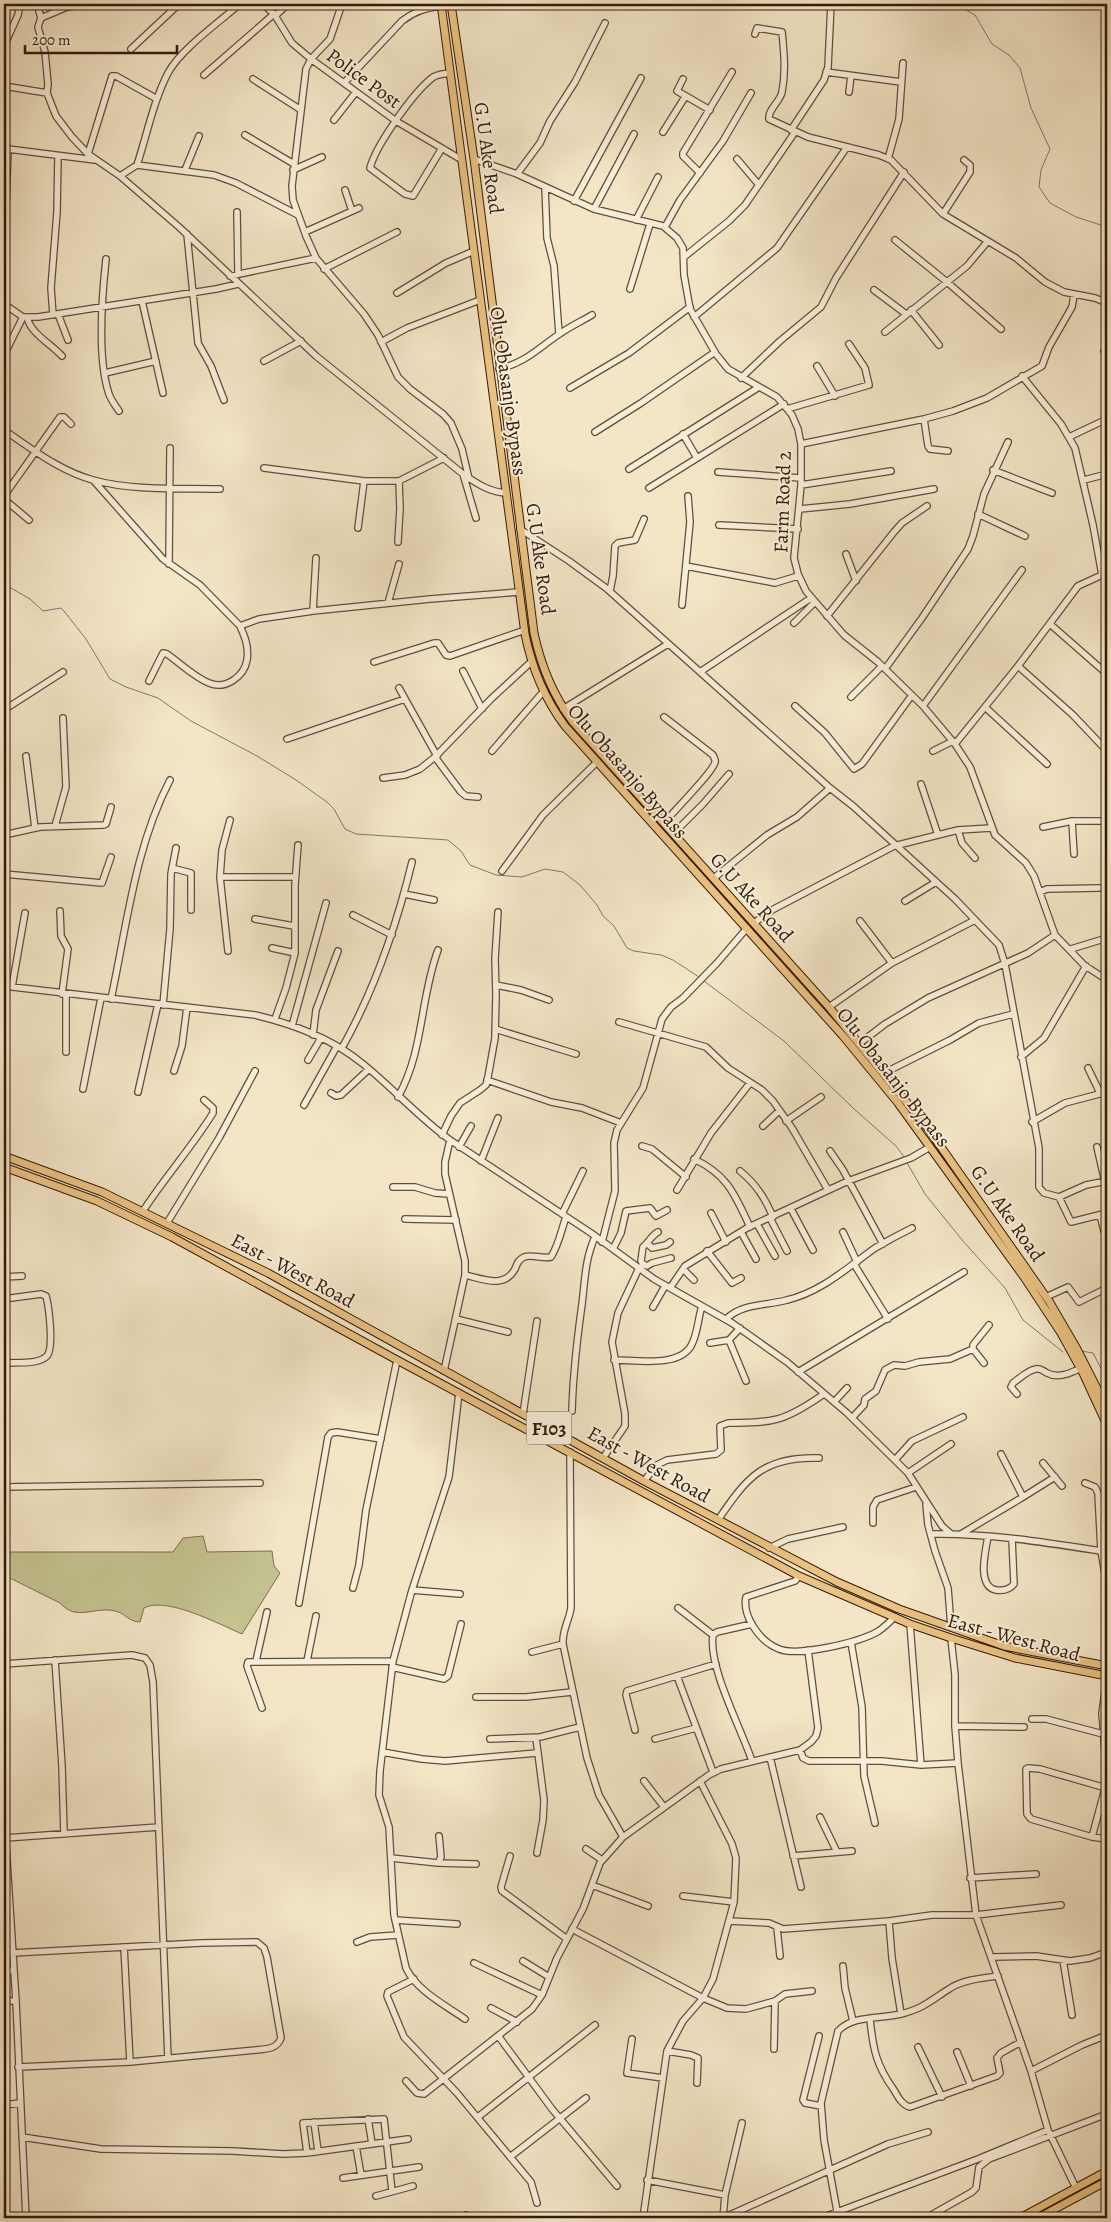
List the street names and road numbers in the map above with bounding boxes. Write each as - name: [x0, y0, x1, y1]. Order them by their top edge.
- street label: Police Post: [321, 42, 407, 115]
- street label: G.U Ake Road: [467, 101, 510, 216]
- street label: Olu Obasanjo Bypass: [483, 305, 534, 477]
- street label: Farm Road 2: [767, 450, 798, 553]
- street label: G.U Ake Road: [519, 502, 562, 617]
- street label: Olu Obasanjo Bypass: [561, 698, 694, 845]
- street label: G.U Ake Road: [704, 847, 799, 948]
- street label: Olu Obasanjo Bypass: [830, 1002, 957, 1153]
- street label: G.U Ake Road: [964, 1160, 1051, 1267]
- street label: East - West Road: [226, 1226, 360, 1315]
- road number: F103: [526, 1412, 572, 1445]
- street label: East - West Road: [583, 1420, 715, 1509]
- street label: East - West Road: [944, 1607, 1084, 1668]

